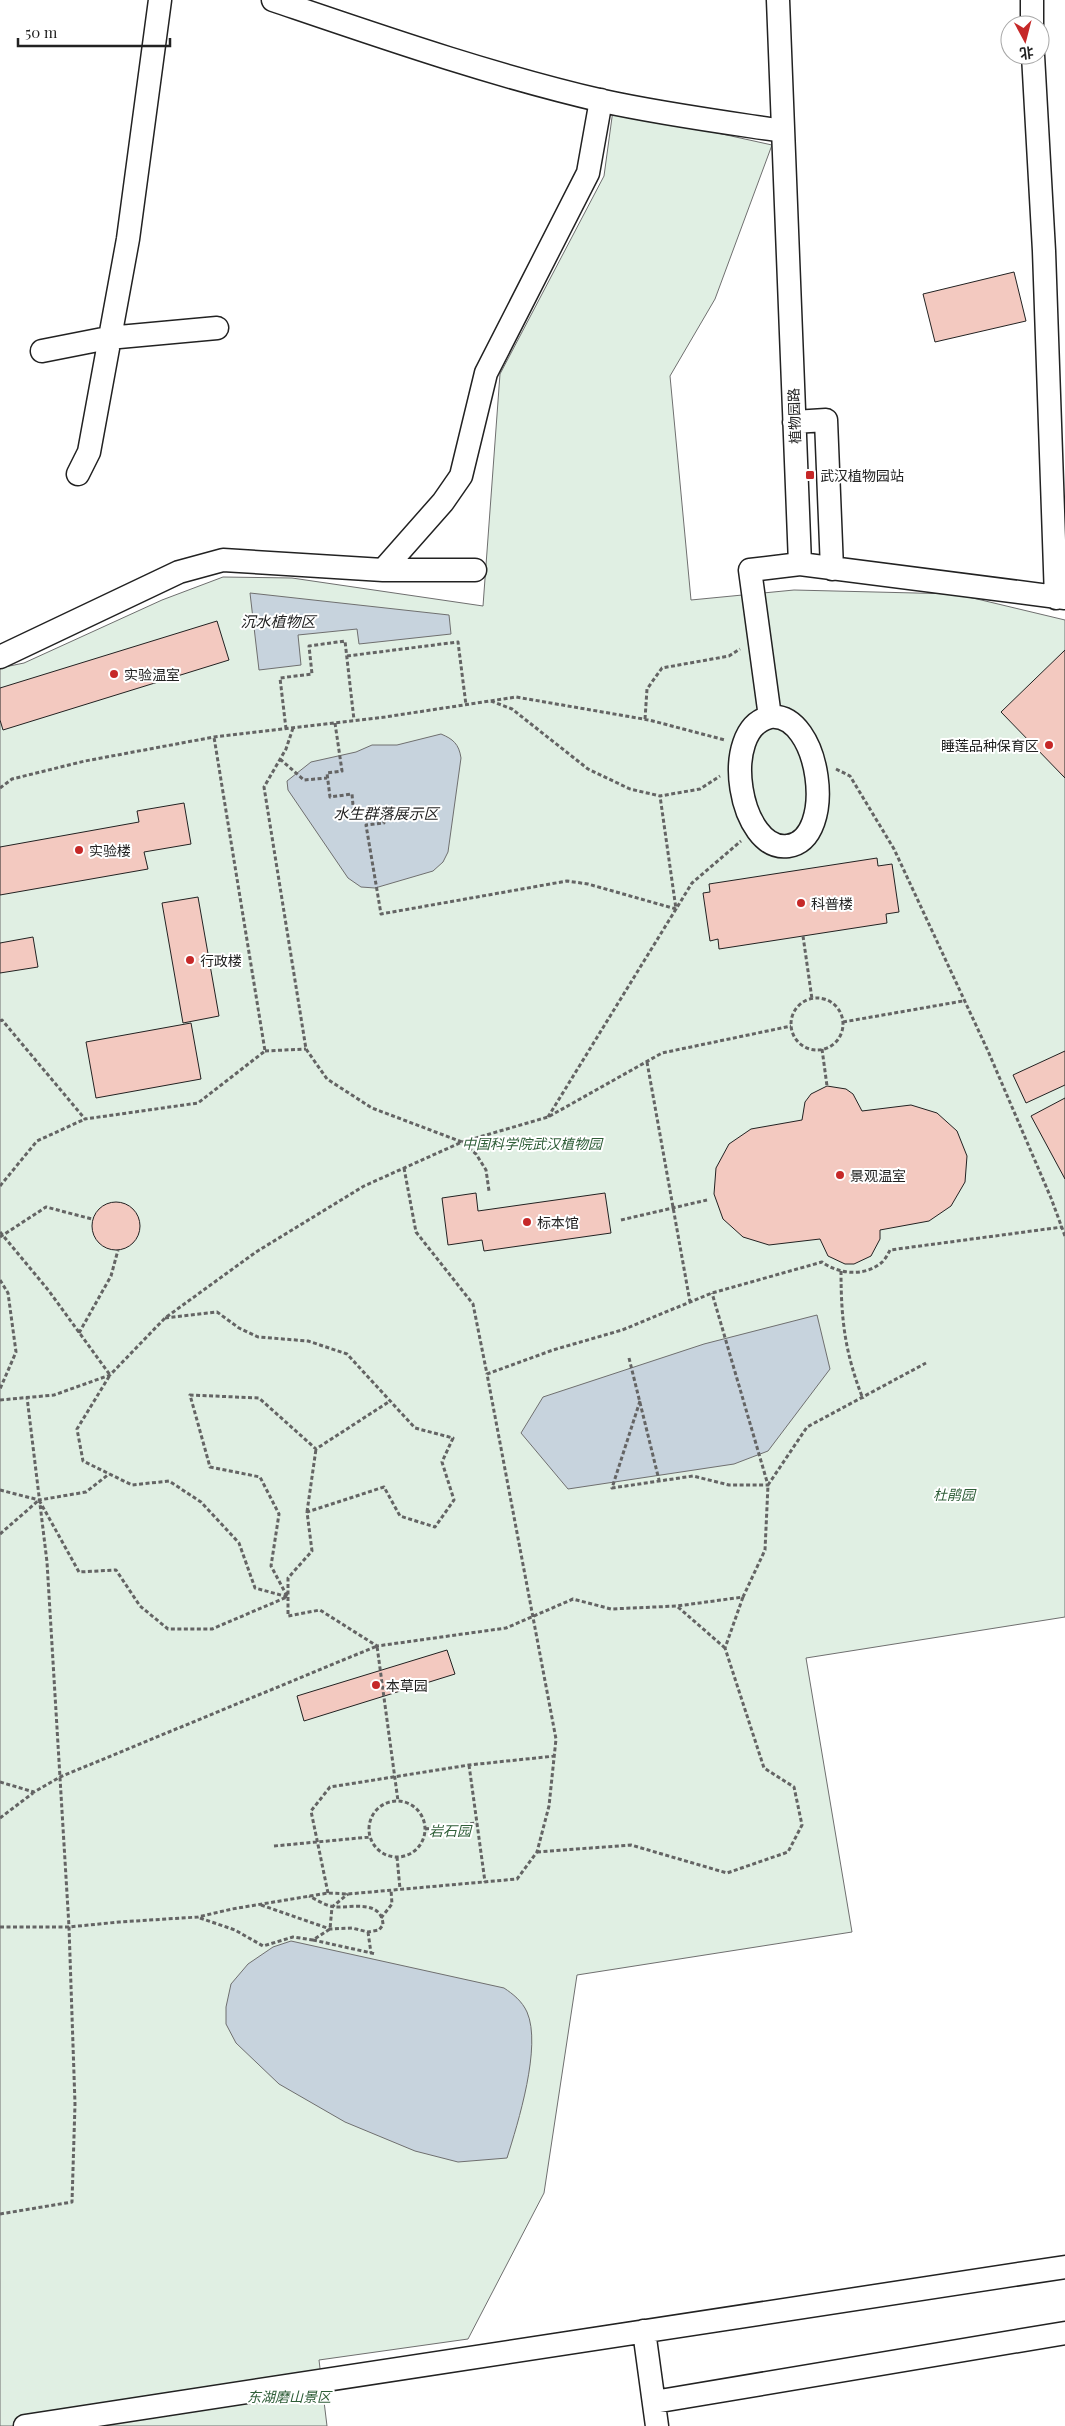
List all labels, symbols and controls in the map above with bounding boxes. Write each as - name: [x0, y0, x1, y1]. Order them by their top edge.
- scale bar: [18, 15, 170, 47]
- north arrow: [1000, 15, 1050, 65]
- text: 50 m: [25, 22, 58, 42]
- text: 北: [1019, 43, 1035, 64]
- street label: 植物园路: [784, 388, 804, 444]
- place label: 武汉植物园站: [820, 466, 904, 485]
- marker: 武汉植物园站: [804, 469, 816, 481]
- water label: 沉水植物区: [240, 611, 317, 631]
- place label: 实验温室: [124, 665, 180, 684]
- marker: 实验温室: [108, 668, 120, 680]
- place label: 睡莲品种保育区: [941, 736, 1039, 755]
- marker: 睡莲品种保育区: [1043, 739, 1055, 751]
- water label: 水生群落展示区: [333, 803, 440, 823]
- place label: 实验楼: [89, 841, 131, 860]
- marker: 实验楼: [73, 844, 85, 856]
- place label: 科普楼: [811, 894, 853, 913]
- marker: 科普楼: [795, 897, 807, 909]
- place label: 行政楼: [200, 951, 242, 970]
- marker: 行政楼: [184, 954, 196, 966]
- park label: 中国科学院武汉植物园: [462, 1134, 604, 1153]
- place label: 景观温室: [850, 1166, 906, 1185]
- marker: 景观温室: [834, 1169, 846, 1181]
- place label: 标本馆: [537, 1213, 579, 1232]
- marker: 标本馆: [521, 1216, 533, 1228]
- park label: 杜鹃园: [933, 1485, 977, 1504]
- place label: 本草园: [386, 1676, 428, 1695]
- marker: 本草园: [370, 1679, 382, 1691]
- park label: 岩石园: [429, 1821, 473, 1840]
- park label: 东湖磨山景区: [247, 2387, 333, 2406]

